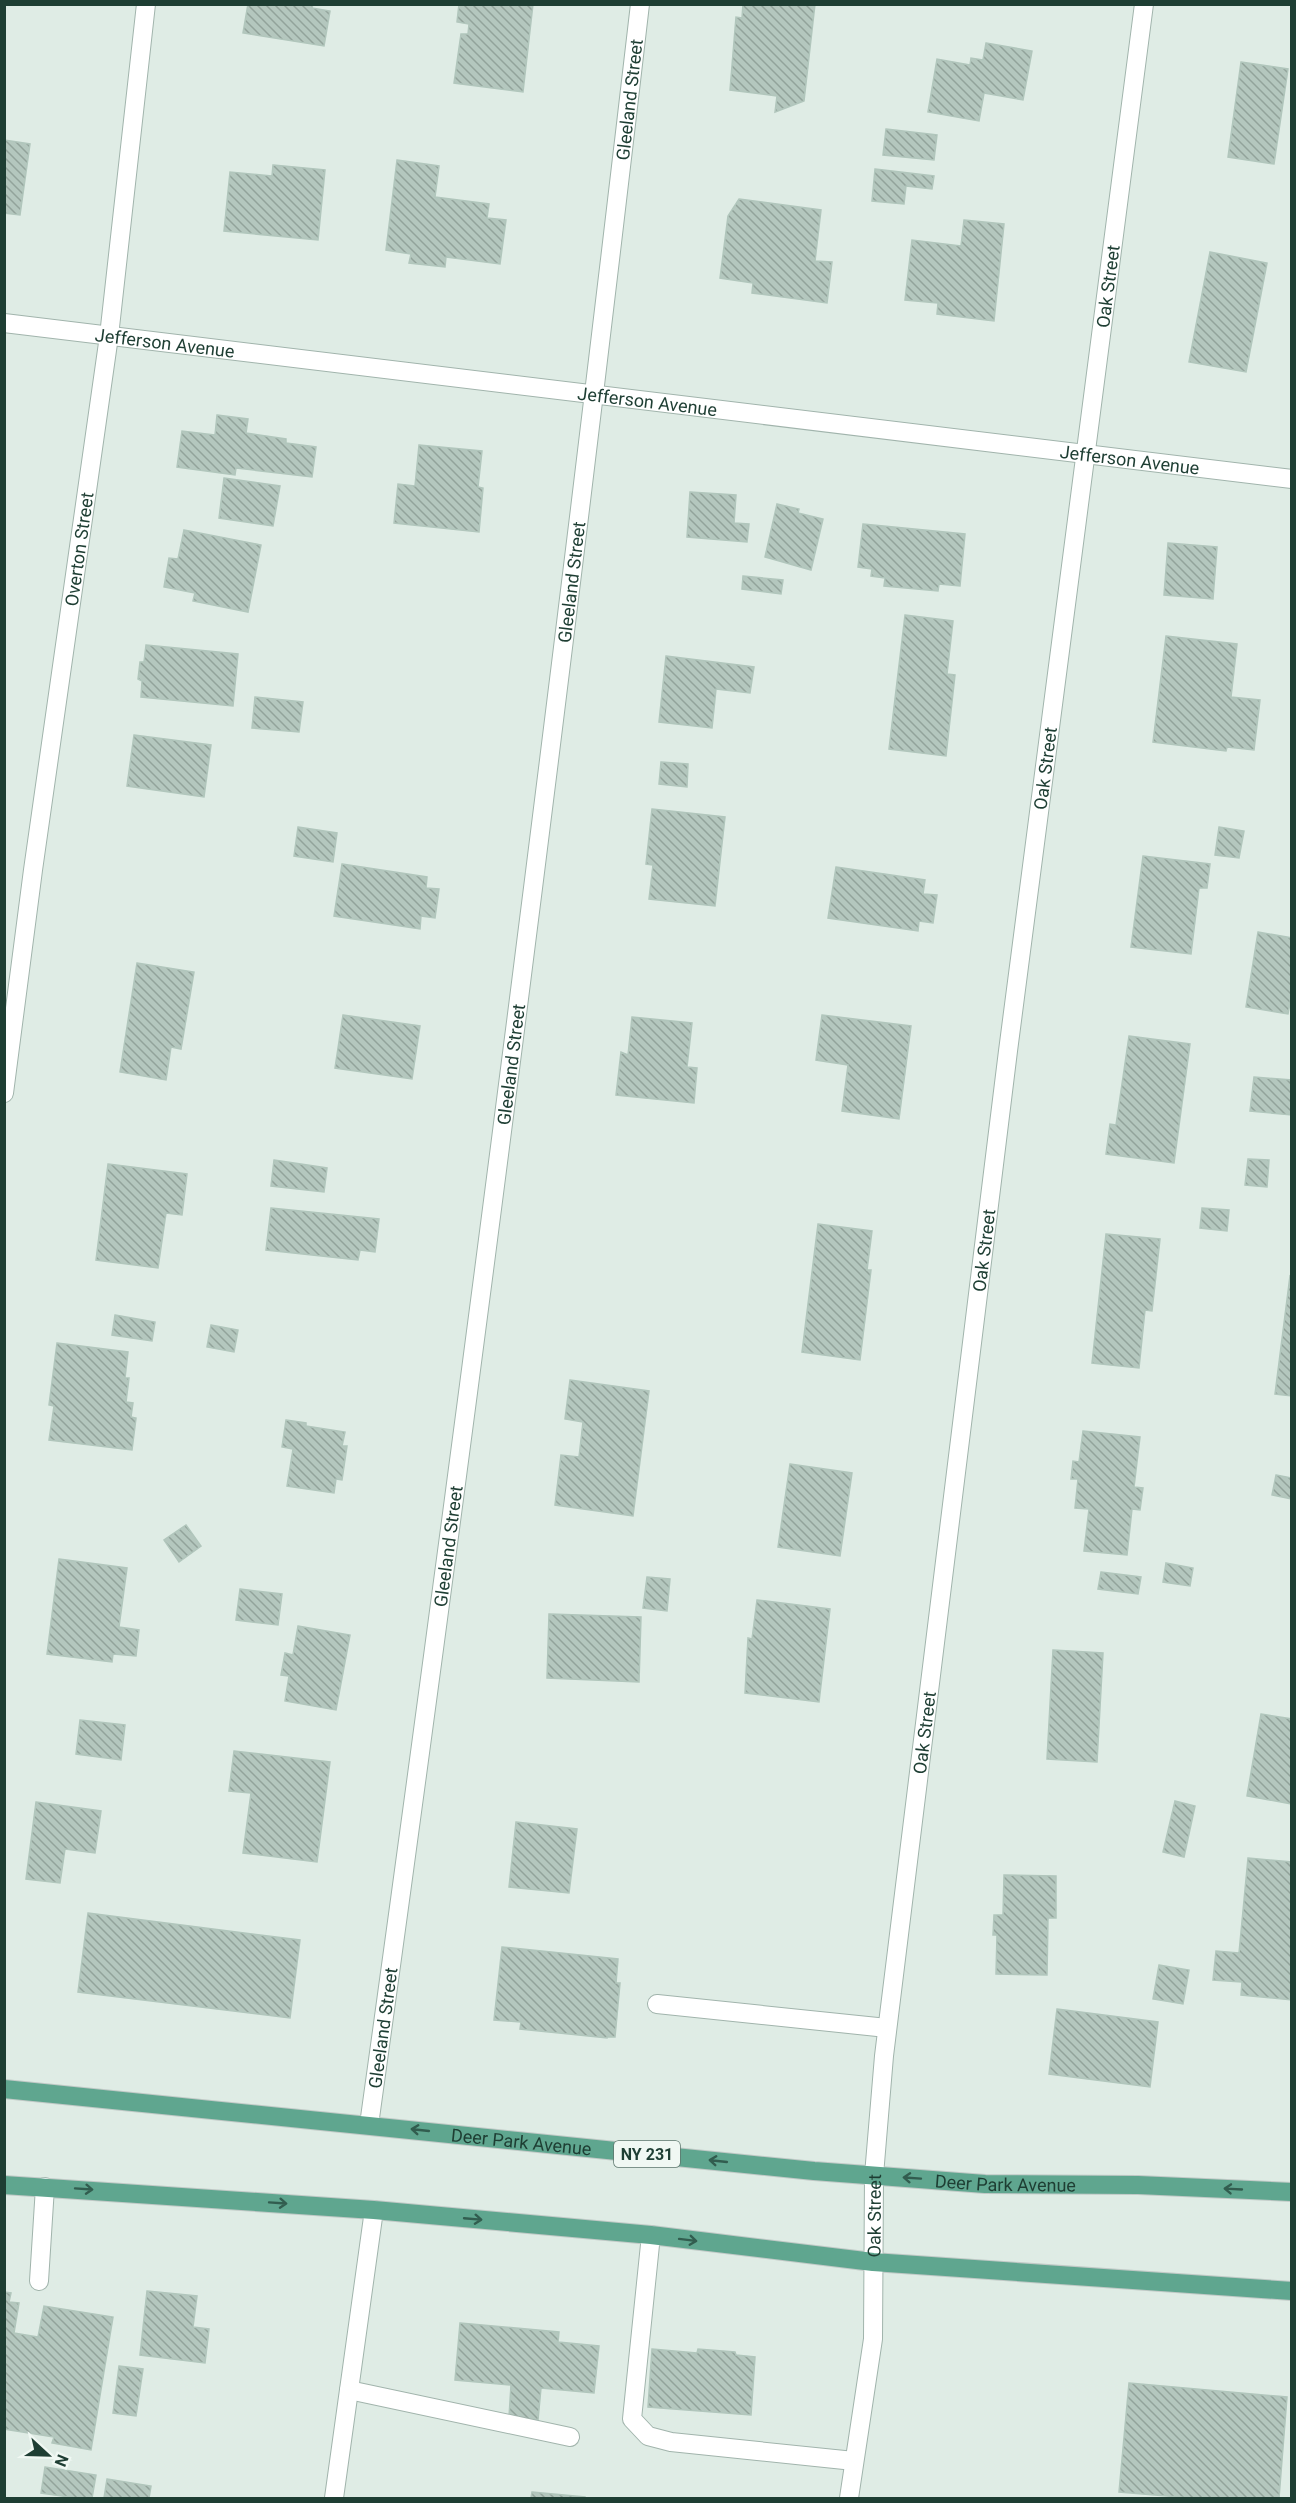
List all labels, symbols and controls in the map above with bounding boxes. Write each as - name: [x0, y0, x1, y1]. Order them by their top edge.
- street label: Gleeland Street: [611, 38, 646, 161]
- street label: Oak Street: [1092, 244, 1123, 329]
- street label: Jefferson Avenue: [94, 324, 236, 361]
- street label: Jefferson Avenue: [576, 382, 718, 420]
- street label: Jefferson Avenue: [1059, 440, 1201, 478]
- street label: Overton Street: [60, 491, 97, 608]
- street label: Gleeland Street: [553, 520, 589, 644]
- street label: Oak Street: [1029, 725, 1061, 811]
- street label: Gleeland Street: [492, 1002, 529, 1126]
- street label: Oak Street: [968, 1208, 999, 1293]
- street label: Gleeland Street: [429, 1484, 466, 1608]
- street label: Oak Street: [908, 1690, 939, 1775]
- street label: Gleeland Street: [364, 1966, 401, 2090]
- one-way arrow: [410, 2124, 430, 2135]
- street label: Deer Park Avenue: [450, 2124, 593, 2159]
- road number: NY 231: [614, 2141, 680, 2167]
- one-way arrow: [709, 2155, 729, 2166]
- street label: Deer Park Avenue: [934, 2170, 1076, 2195]
- one-way arrow: [903, 2172, 923, 2183]
- street label: Oak Street: [863, 2174, 885, 2258]
- one-way arrow: [73, 2184, 93, 2195]
- one-way arrow: [1224, 2184, 1244, 2195]
- one-way arrow: [268, 2198, 288, 2209]
- one-way arrow: [462, 2214, 482, 2225]
- one-way arrow: [677, 2234, 697, 2245]
- north arrow: [18, 2425, 78, 2485]
- text: N: [51, 2452, 72, 2469]

